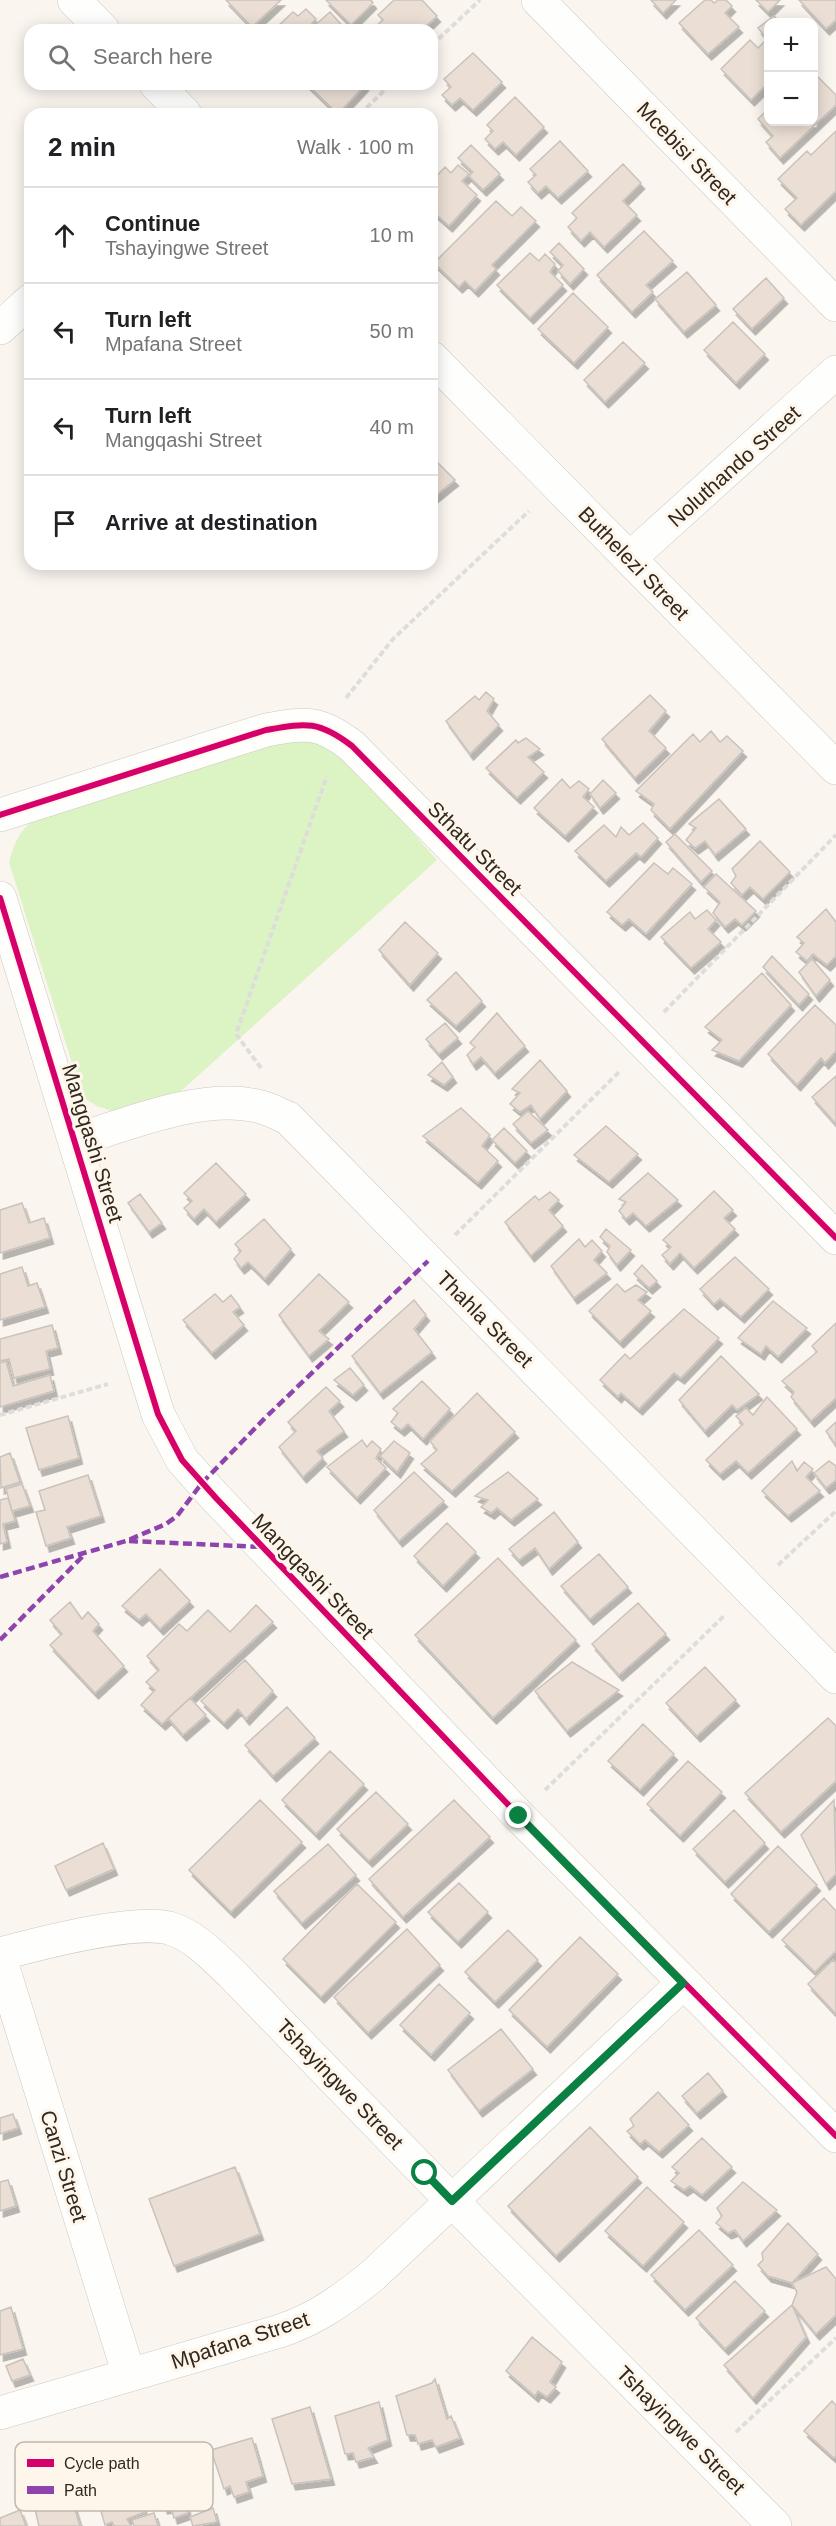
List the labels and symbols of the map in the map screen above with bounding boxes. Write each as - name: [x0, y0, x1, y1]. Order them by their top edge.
- street label: Mcebisi Street: [633, 97, 742, 209]
- street label: Noluthando Street: [663, 401, 805, 531]
- street label: Buthelezi Street: [574, 502, 694, 624]
- street label: Sthatu Street: [424, 797, 527, 900]
- street label: Mangqashi Street: [58, 1061, 128, 1225]
- street label: Thahla Street: [432, 1266, 538, 1372]
- street label: Mangqashi Street: [248, 1509, 379, 1643]
- route end: [505, 1802, 531, 1828]
- street label: Tshayingwe Street: [272, 2014, 408, 2154]
- street label: Canzi Street: [36, 2107, 92, 2225]
- route start: [411, 2159, 437, 2185]
- street label: Mpafana Street: [168, 2307, 312, 2373]
- street label: Tshayingwe Street: [612, 2361, 750, 2499]
- legend: [15, 2442, 213, 2511]
- text: Cycle path: [64, 2455, 140, 2472]
- text: Path: [64, 2482, 97, 2499]

